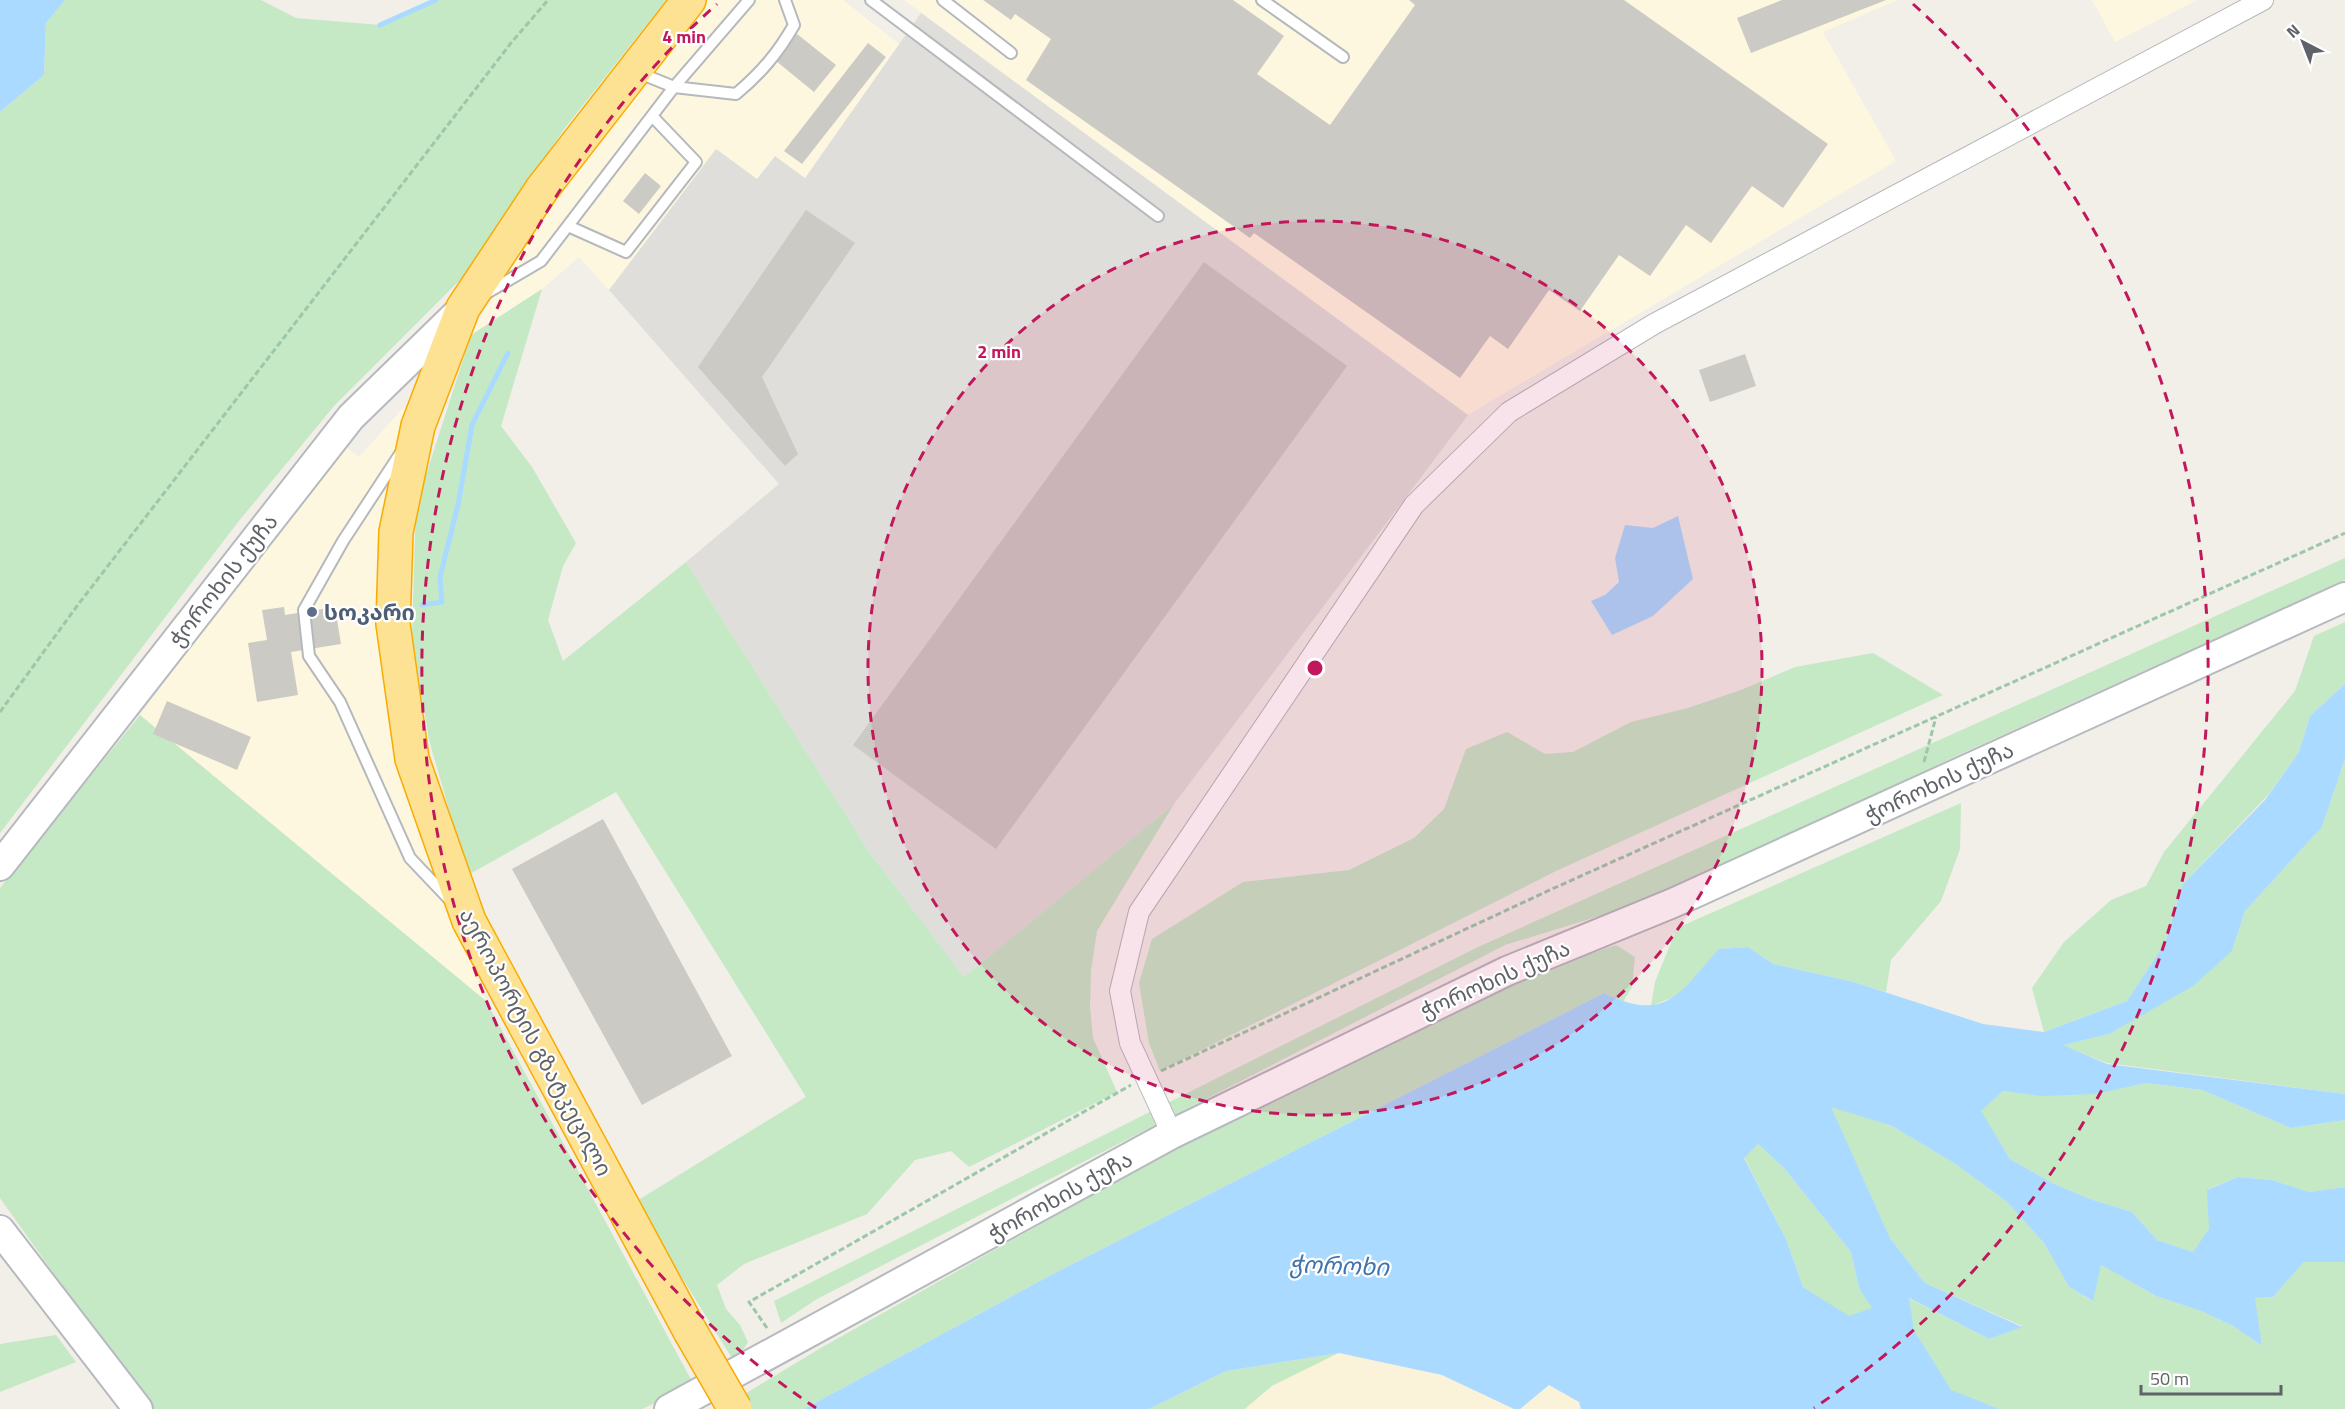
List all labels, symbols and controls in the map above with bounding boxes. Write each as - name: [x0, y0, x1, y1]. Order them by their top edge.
- north arrow: [2273, 12, 2333, 72]
- text: N: [2281, 18, 2305, 43]
- text: 4 min: [662, 23, 706, 50]
- text: 2 min: [977, 338, 1021, 365]
- street label: ჭოროხის ქუჩა: [160, 506, 286, 654]
- place label: სოკარი: [324, 595, 415, 629]
- marker: სოკარი: [305, 605, 319, 619]
- centre of rings: [1305, 658, 1325, 678]
- street label: ჭოროხის ქუჩა: [1859, 733, 2019, 831]
- street label: აეროპორტის გზატკეცილი: [451, 902, 621, 1182]
- street label: ჭოროხის ქუჩა: [1415, 931, 1575, 1027]
- street label: ჭოროხის ქუჩა: [981, 1142, 1139, 1250]
- water label: ჭოროხი: [1289, 1245, 1391, 1285]
- scale bar: [2141, 1358, 2280, 1396]
- text: 50 m: [2150, 1365, 2189, 1392]

